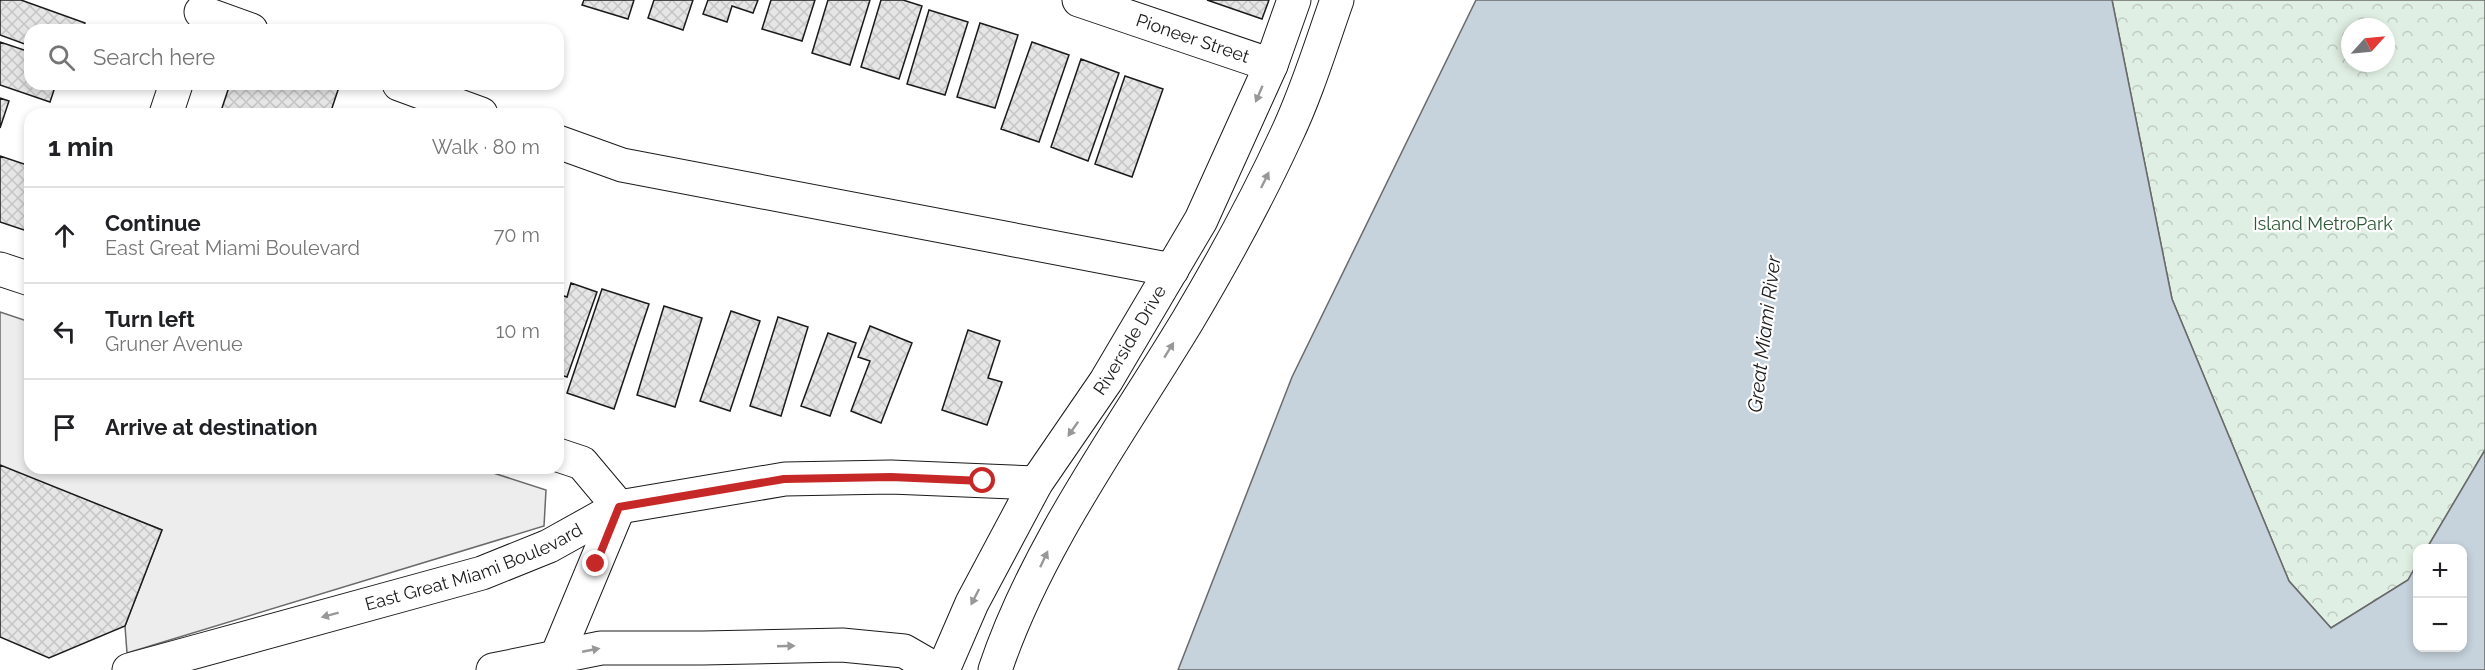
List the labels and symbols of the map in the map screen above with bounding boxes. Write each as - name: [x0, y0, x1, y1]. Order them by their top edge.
- street label: Pioneer Street: [1134, 9, 1252, 67]
- north arrow: [2341, 18, 2395, 72]
- one-way arrow: [1254, 85, 1263, 103]
- one-way arrow: [1260, 171, 1269, 188]
- park label: Island MetroPark: [2253, 213, 2393, 234]
- water label: Great Miami River: [1742, 253, 1786, 414]
- street label: Riverside Drive: [1089, 281, 1170, 399]
- one-way arrow: [1164, 342, 1175, 358]
- one-way arrow: [1068, 421, 1079, 437]
- route start: [969, 467, 995, 493]
- street label: East Great Miami Boulevard: [362, 519, 586, 615]
- route end: [582, 550, 608, 576]
- one-way arrow: [1040, 551, 1049, 568]
- one-way arrow: [971, 589, 980, 606]
- one-way arrow: [321, 610, 339, 620]
- one-way arrow: [777, 641, 796, 651]
- one-way arrow: [582, 645, 601, 654]

